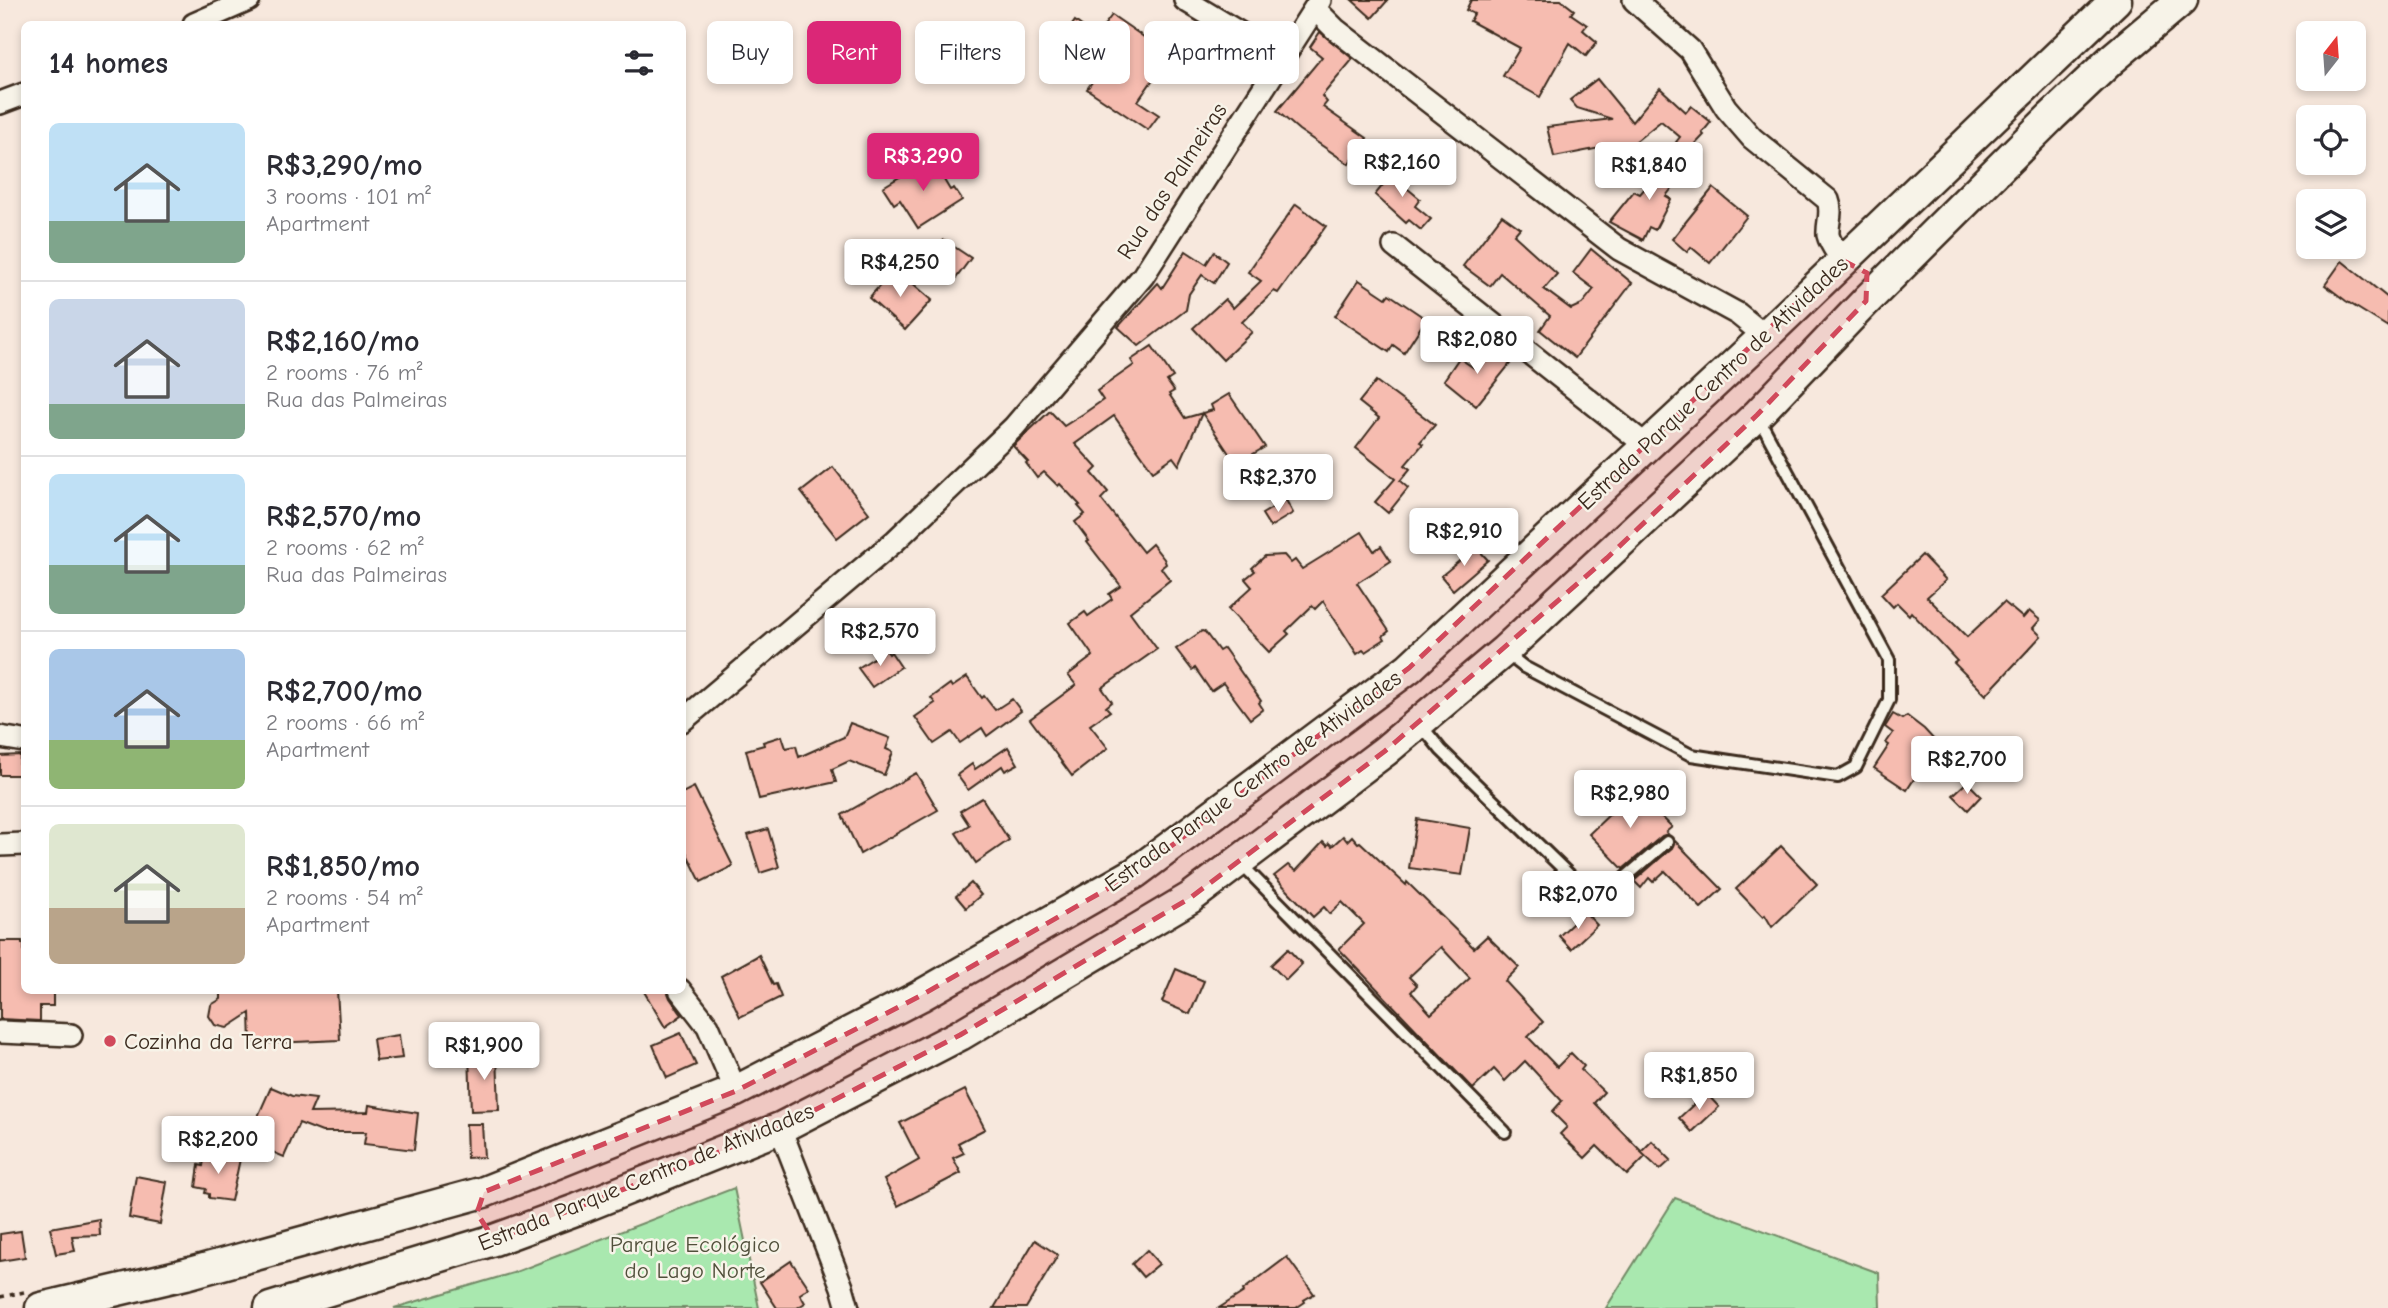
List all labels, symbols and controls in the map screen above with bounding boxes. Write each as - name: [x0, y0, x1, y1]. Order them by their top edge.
- chip: Buy: [707, 21, 793, 84]
- chip: Rent: [807, 21, 901, 84]
- chip: Filters: [915, 21, 1025, 84]
- chip: New: [1039, 21, 1130, 84]
- chip: Apartment: [1144, 21, 1299, 84]
- north arrow: [2296, 21, 2366, 91]
- map controls: [2296, 21, 2366, 259]
- icon: filters: [620, 44, 658, 82]
- text: 14 homes: [49, 46, 168, 81]
- street label: Rua das Palmeiras: [1111, 98, 1233, 264]
- button: locate: [2296, 105, 2366, 175]
- pin: R$3,290: [858, 134, 988, 193]
- pin: R$2,160: [1337, 140, 1467, 199]
- text: R$3,290: [883, 142, 963, 169]
- pin: R$1,840: [1584, 142, 1714, 202]
- text: R$3,290/mo: [266, 148, 422, 183]
- text: R$2,160: [1363, 148, 1441, 175]
- icon: home: [105, 151, 189, 235]
- text: R$1,840: [1611, 151, 1687, 178]
- text: 3 rooms · 101 m²: [266, 183, 431, 210]
- button: layers: [2296, 189, 2366, 259]
- text: Apartment: [266, 210, 369, 237]
- pin: R$4,250: [835, 240, 965, 299]
- text: R$4,250: [860, 248, 940, 275]
- street label: Estrada Parque Centro de Atividades: [1572, 250, 1854, 516]
- pin: R$2,080: [1412, 316, 1542, 376]
- text: R$2,160/mo: [266, 324, 419, 359]
- text: R$2,080: [1436, 325, 1518, 352]
- icon: home: [105, 327, 189, 411]
- text: 2 rooms · 76 m²: [266, 359, 422, 386]
- text: Rua das Palmeiras: [266, 386, 447, 413]
- pin: R$2,370: [1213, 454, 1343, 514]
- text: R$2,370: [1239, 463, 1317, 490]
- text: R$2,570/mo: [266, 499, 421, 534]
- icon: home: [105, 502, 189, 586]
- pin: R$2,910: [1399, 508, 1529, 568]
- text: R$2,910: [1425, 517, 1503, 544]
- text: 2 rooms · 62 m²: [266, 534, 424, 561]
- text: Rua das Palmeiras: [266, 561, 447, 588]
- pin: R$2,570: [815, 608, 945, 668]
- text: R$2,570: [841, 617, 919, 644]
- street label: Estrada Parque Centro de Atividades: [1099, 664, 1407, 898]
- text: R$2,700/mo: [266, 674, 423, 709]
- icon: home: [105, 677, 189, 761]
- text: 2 rooms · 66 m²: [266, 709, 424, 736]
- text: Apartment: [266, 736, 369, 763]
- pin: R$2,700: [1902, 736, 2032, 796]
- text: R$2,700: [1927, 745, 2007, 772]
- pin: R$2,980: [1565, 770, 1695, 830]
- text: R$2,980: [1590, 779, 1670, 806]
- text: R$1,850/mo: [266, 849, 420, 884]
- icon: home: [105, 852, 189, 936]
- pin: R$2,070: [1513, 872, 1643, 931]
- text: R$2,070: [1538, 880, 1618, 907]
- text: 2 rooms · 54 m²: [266, 884, 423, 911]
- text: Apartment: [266, 911, 369, 938]
- pin: R$1,900: [419, 1023, 549, 1082]
- place label: Cozinha da Terra: [124, 1028, 293, 1055]
- text: R$1,900: [444, 1031, 524, 1058]
- marker: Cozinha da Terra: [102, 1033, 118, 1049]
- pin: R$1,850: [1634, 1052, 1764, 1112]
- text: R$1,850: [1660, 1061, 1738, 1088]
- street label: Estrada Parque Centro de Atividades: [474, 1097, 818, 1257]
- pin: R$2,200: [153, 1116, 283, 1176]
- text: R$2,200: [178, 1125, 258, 1152]
- park label: Parque Ecológico do Lago Norte: [610, 1231, 780, 1284]

